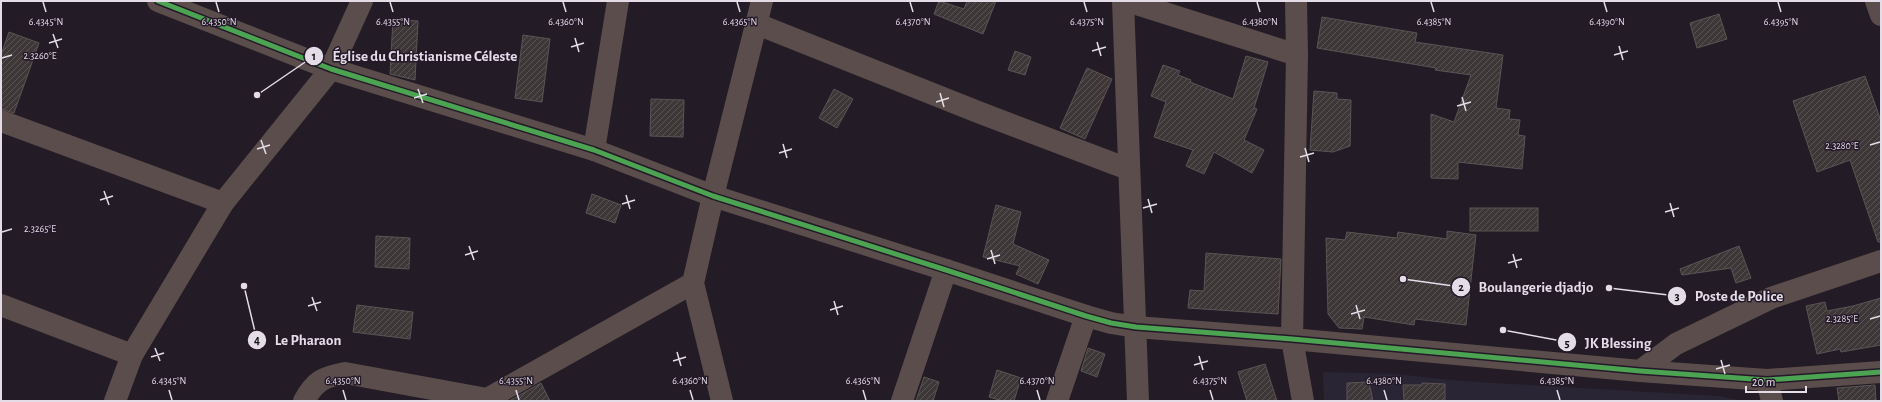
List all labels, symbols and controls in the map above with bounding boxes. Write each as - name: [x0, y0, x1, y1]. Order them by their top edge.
- text: 6.4345°N: [29, 17, 63, 27]
- text: 6.4350°N: [201, 17, 237, 27]
- text: 6.4355°N: [376, 17, 410, 27]
- text: 6.4360°N: [548, 17, 584, 27]
- text: 6.4365°N: [723, 17, 757, 27]
- text: 6.4370°N: [895, 17, 931, 27]
- text: 6.4375°N: [1070, 17, 1104, 27]
- text: 6.4380°N: [1242, 17, 1278, 27]
- text: 6.4385°N: [1417, 17, 1451, 27]
- text: 6.4390°N: [1589, 17, 1625, 27]
- text: 6.4395°N: [1764, 17, 1798, 27]
- callout: Église du Christianisme Céleste: [304, 43, 525, 70]
- text: Église du Christianisme Céleste: [333, 47, 517, 64]
- text: 1: [312, 50, 316, 62]
- text: 2.3260°E: [23, 51, 57, 61]
- text: 2.3280°E: [1825, 141, 1859, 151]
- text: 2.3265°E: [24, 224, 56, 234]
- callout: Boulangerie djadjo: [1451, 274, 1602, 301]
- text: Boulangerie djadjo: [1479, 280, 1593, 295]
- text: 2: [1458, 281, 1464, 293]
- callout: Poste de Police: [1667, 282, 1791, 309]
- text: Poste de Police: [1695, 289, 1783, 304]
- text: 3: [1674, 290, 1680, 302]
- text: 2.3285°E: [1826, 314, 1858, 324]
- callout: Le Pharaon: [247, 326, 349, 353]
- callout: JK Blessing: [1557, 329, 1660, 356]
- text: Le Pharaon: [275, 333, 341, 348]
- text: 4: [254, 334, 260, 346]
- text: JK Blessing: [1585, 336, 1652, 351]
- text: 5: [1564, 337, 1570, 349]
- scale bar: [1746, 368, 1806, 394]
- text: 6.4345°N: [152, 376, 186, 386]
- text: 6.4350°N: [325, 376, 361, 386]
- text: 6.4355°N: [499, 376, 533, 386]
- text: 6.4360°N: [672, 376, 708, 386]
- text: 6.4365°N: [846, 376, 880, 386]
- text: 6.4370°N: [1019, 376, 1055, 386]
- text: 6.4375°N: [1193, 376, 1227, 386]
- text: 6.4380°N: [1366, 376, 1402, 386]
- text: 6.4385°N: [1540, 376, 1574, 386]
- text: 20 m: [1752, 376, 1775, 388]

